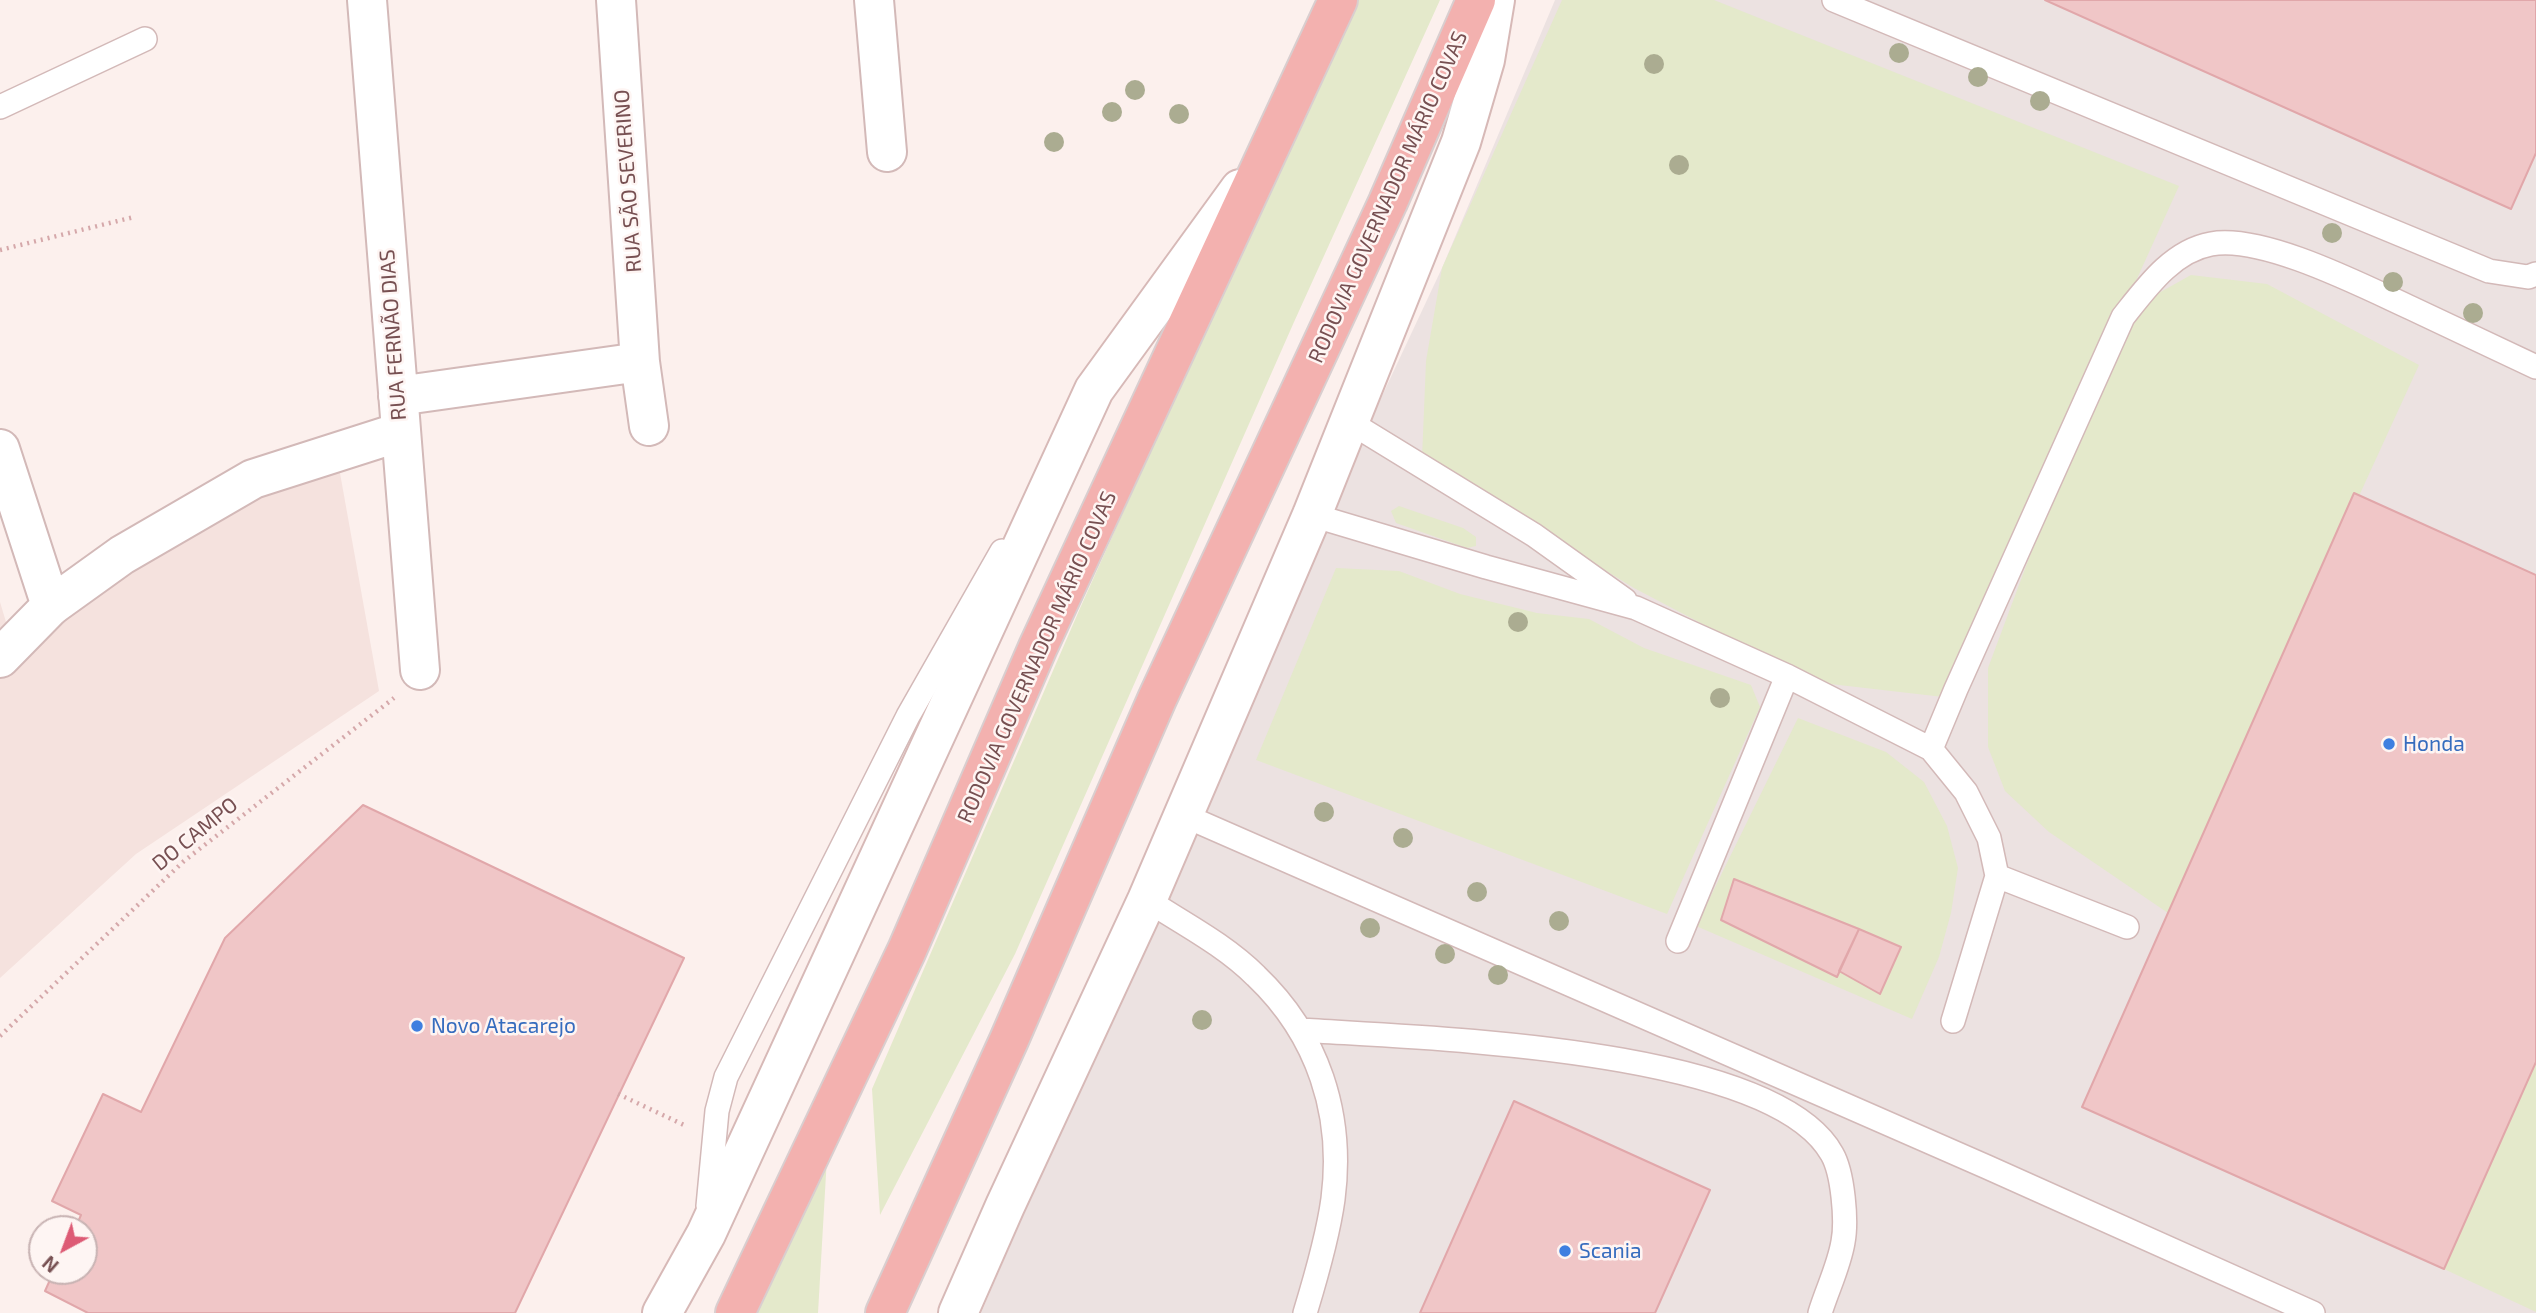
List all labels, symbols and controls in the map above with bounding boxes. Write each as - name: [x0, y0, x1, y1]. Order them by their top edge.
- street label: RODOVIA GOVERNADOR MÁRIO COVAS: [1303, 27, 1473, 367]
- street label: RUA SÃO SEVERINO: [609, 89, 647, 273]
- street label: RUA FERNÃO DIAS: [374, 249, 412, 421]
- street label: RODOVIA GOVERNADOR MÁRIO COVAS: [952, 487, 1122, 827]
- place label: Honda: [2403, 731, 2465, 757]
- marker: Honda: [2381, 736, 2397, 752]
- street label: DO CAMPO: [147, 792, 243, 876]
- place label: Novo Atacarejo: [431, 1013, 576, 1039]
- marker: Novo Atacarejo: [409, 1018, 425, 1034]
- north arrow: [28, 1215, 98, 1285]
- place label: Scania: [1579, 1238, 1642, 1264]
- marker: Scania: [1557, 1243, 1573, 1259]
- text: N: [37, 1252, 63, 1278]

